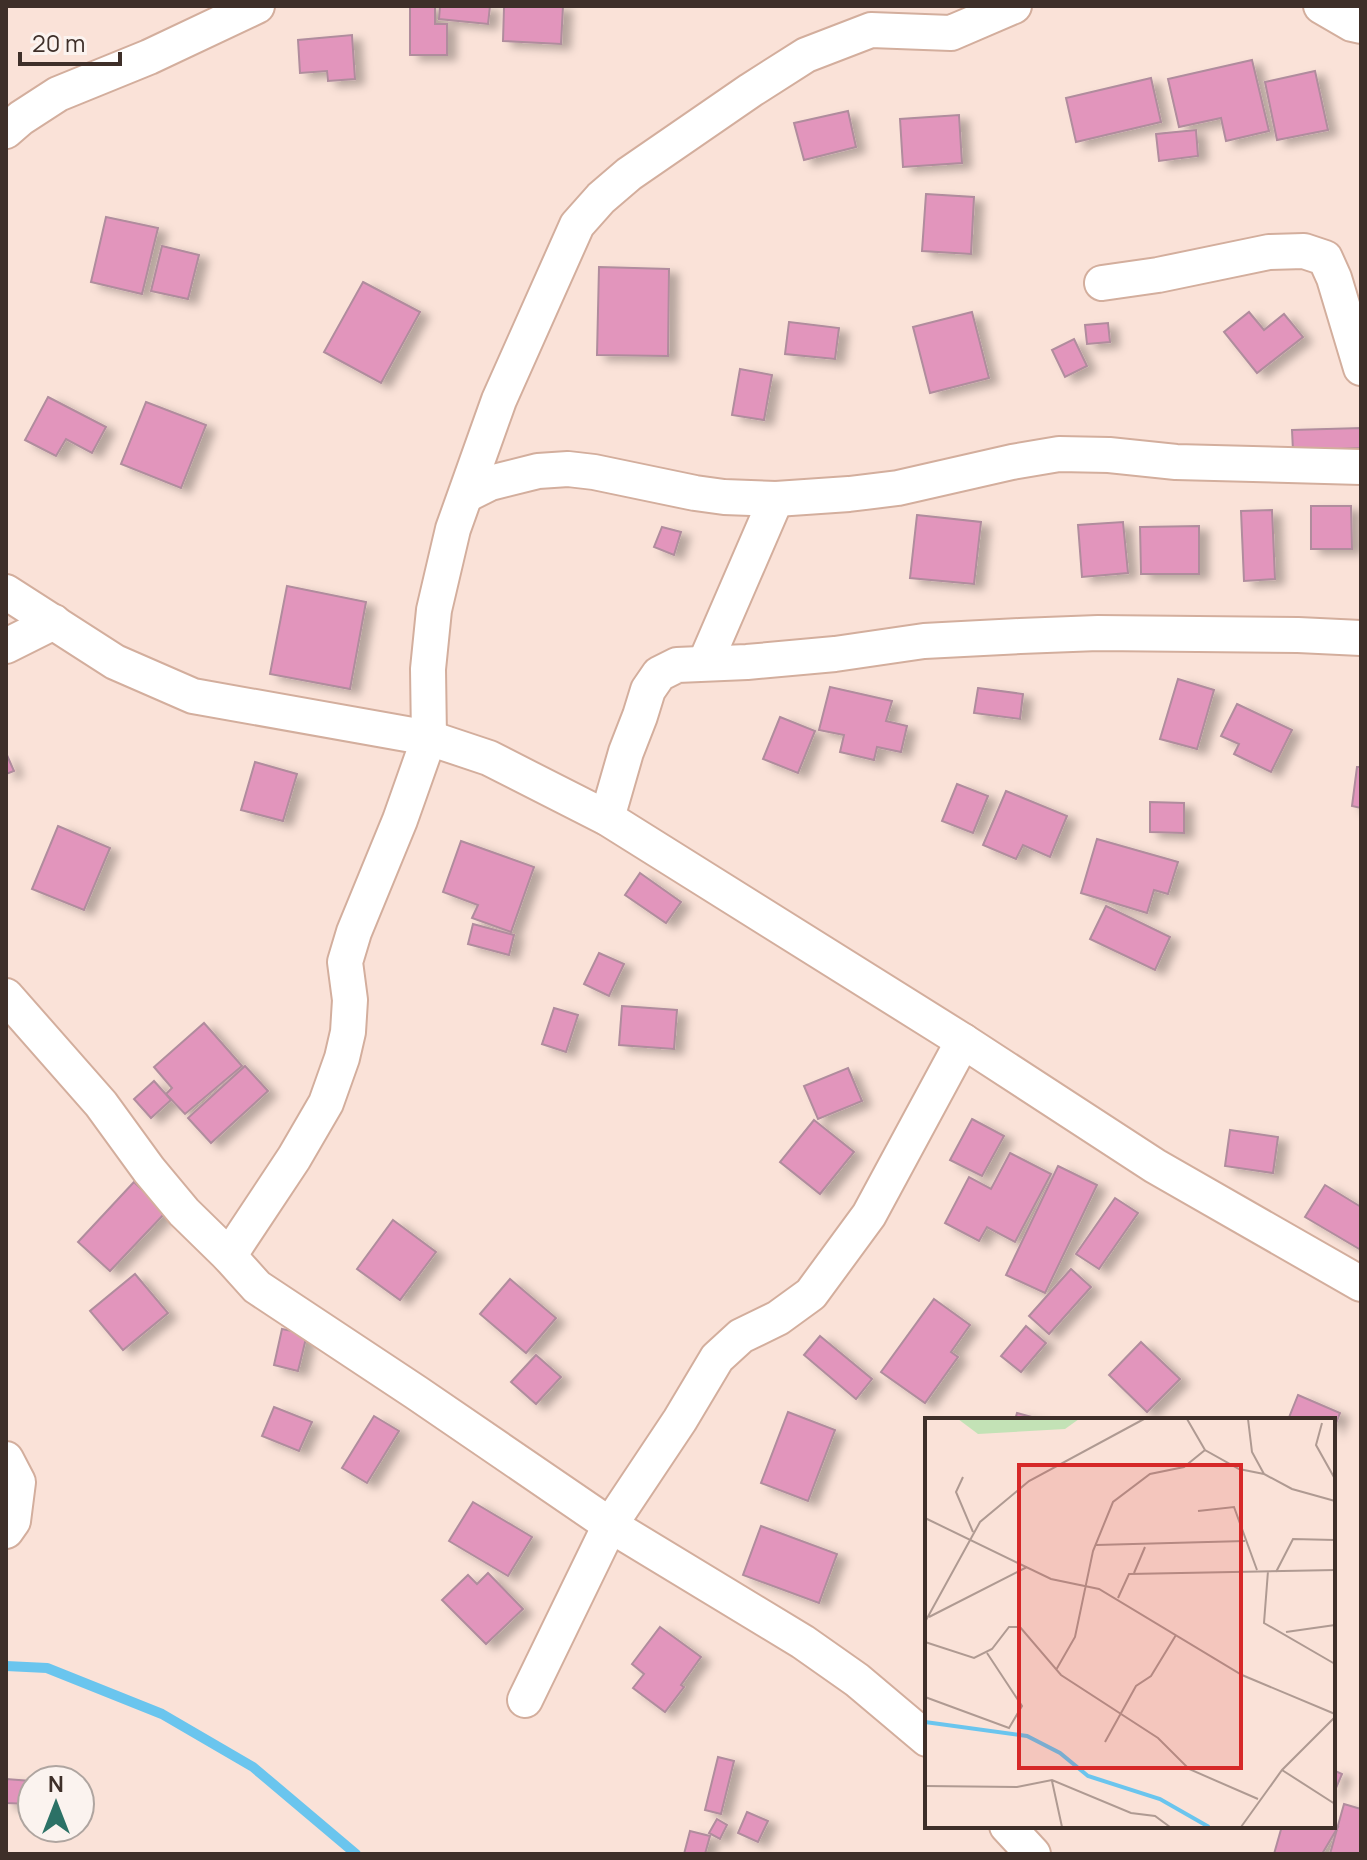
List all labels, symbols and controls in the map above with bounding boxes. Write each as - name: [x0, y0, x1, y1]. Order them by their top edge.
- scale bar: [20, 16, 120, 66]
- text: 20 m: [32, 26, 85, 59]
- inset map: [925, 1418, 1335, 1828]
- north arrow: [16, 1764, 96, 1844]
- text: N: [48, 1769, 64, 1799]

